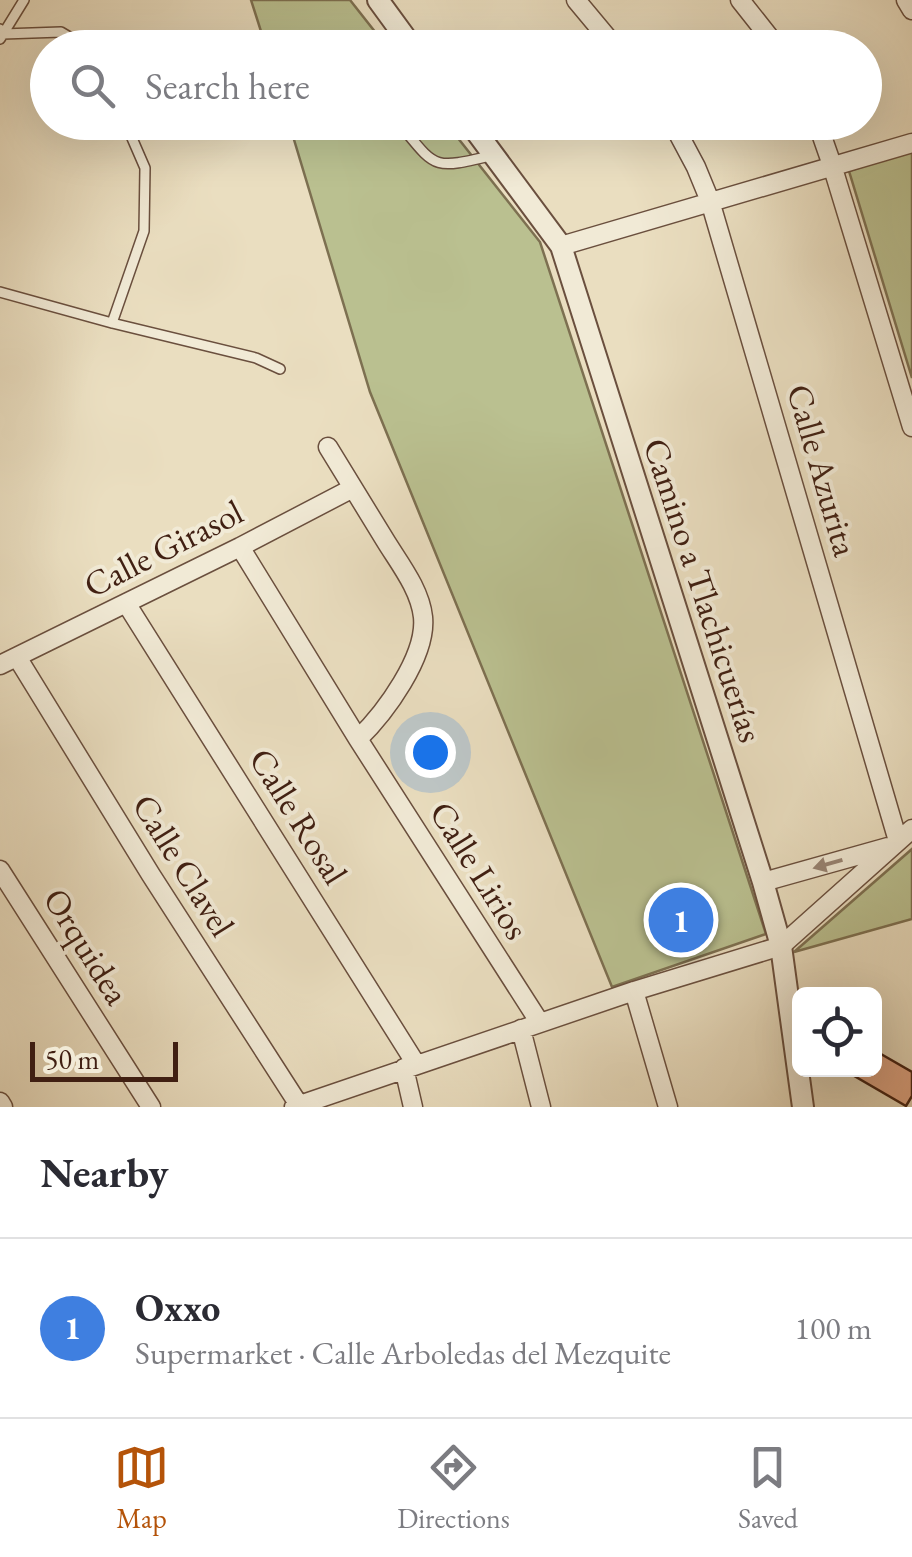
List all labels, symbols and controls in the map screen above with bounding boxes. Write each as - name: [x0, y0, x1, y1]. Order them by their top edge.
- search box: [30, 30, 882, 140]
- icon: search: [65, 58, 120, 113]
- text: Search here: [145, 61, 310, 110]
- street label: Calle Azurita: [777, 379, 869, 561]
- street label: Camino a Tlachicuerías: [634, 432, 774, 748]
- street label: Calle Girasol: [76, 489, 250, 607]
- your location: [405, 727, 456, 778]
- street label: Calle Rosal: [240, 740, 358, 892]
- street label: Calle Clavel: [123, 786, 245, 944]
- street label: Calle Lirios: [420, 793, 540, 947]
- one-way arrow: [812, 857, 843, 872]
- street label: Orquidea: [34, 879, 140, 1013]
- pin: 1: [648, 882, 714, 958]
- map controls: [792, 987, 882, 1077]
- button: locate: [792, 987, 882, 1077]
- scale bar: [30, 1037, 178, 1082]
- text: 50 m: [45, 1041, 99, 1077]
- text: Nearby: [40, 1145, 169, 1200]
- text: Oxxo: [135, 1283, 220, 1332]
- text: 1: [64, 1307, 81, 1349]
- text: 100 m: [795, 1307, 872, 1349]
- text: Supermarket · Calle Arboledas del Mezquite: [135, 1332, 671, 1374]
- tab: Map: [114, 1440, 169, 1536]
- tab: Directions: [397, 1440, 510, 1536]
- tab: Saved: [738, 1440, 798, 1536]

